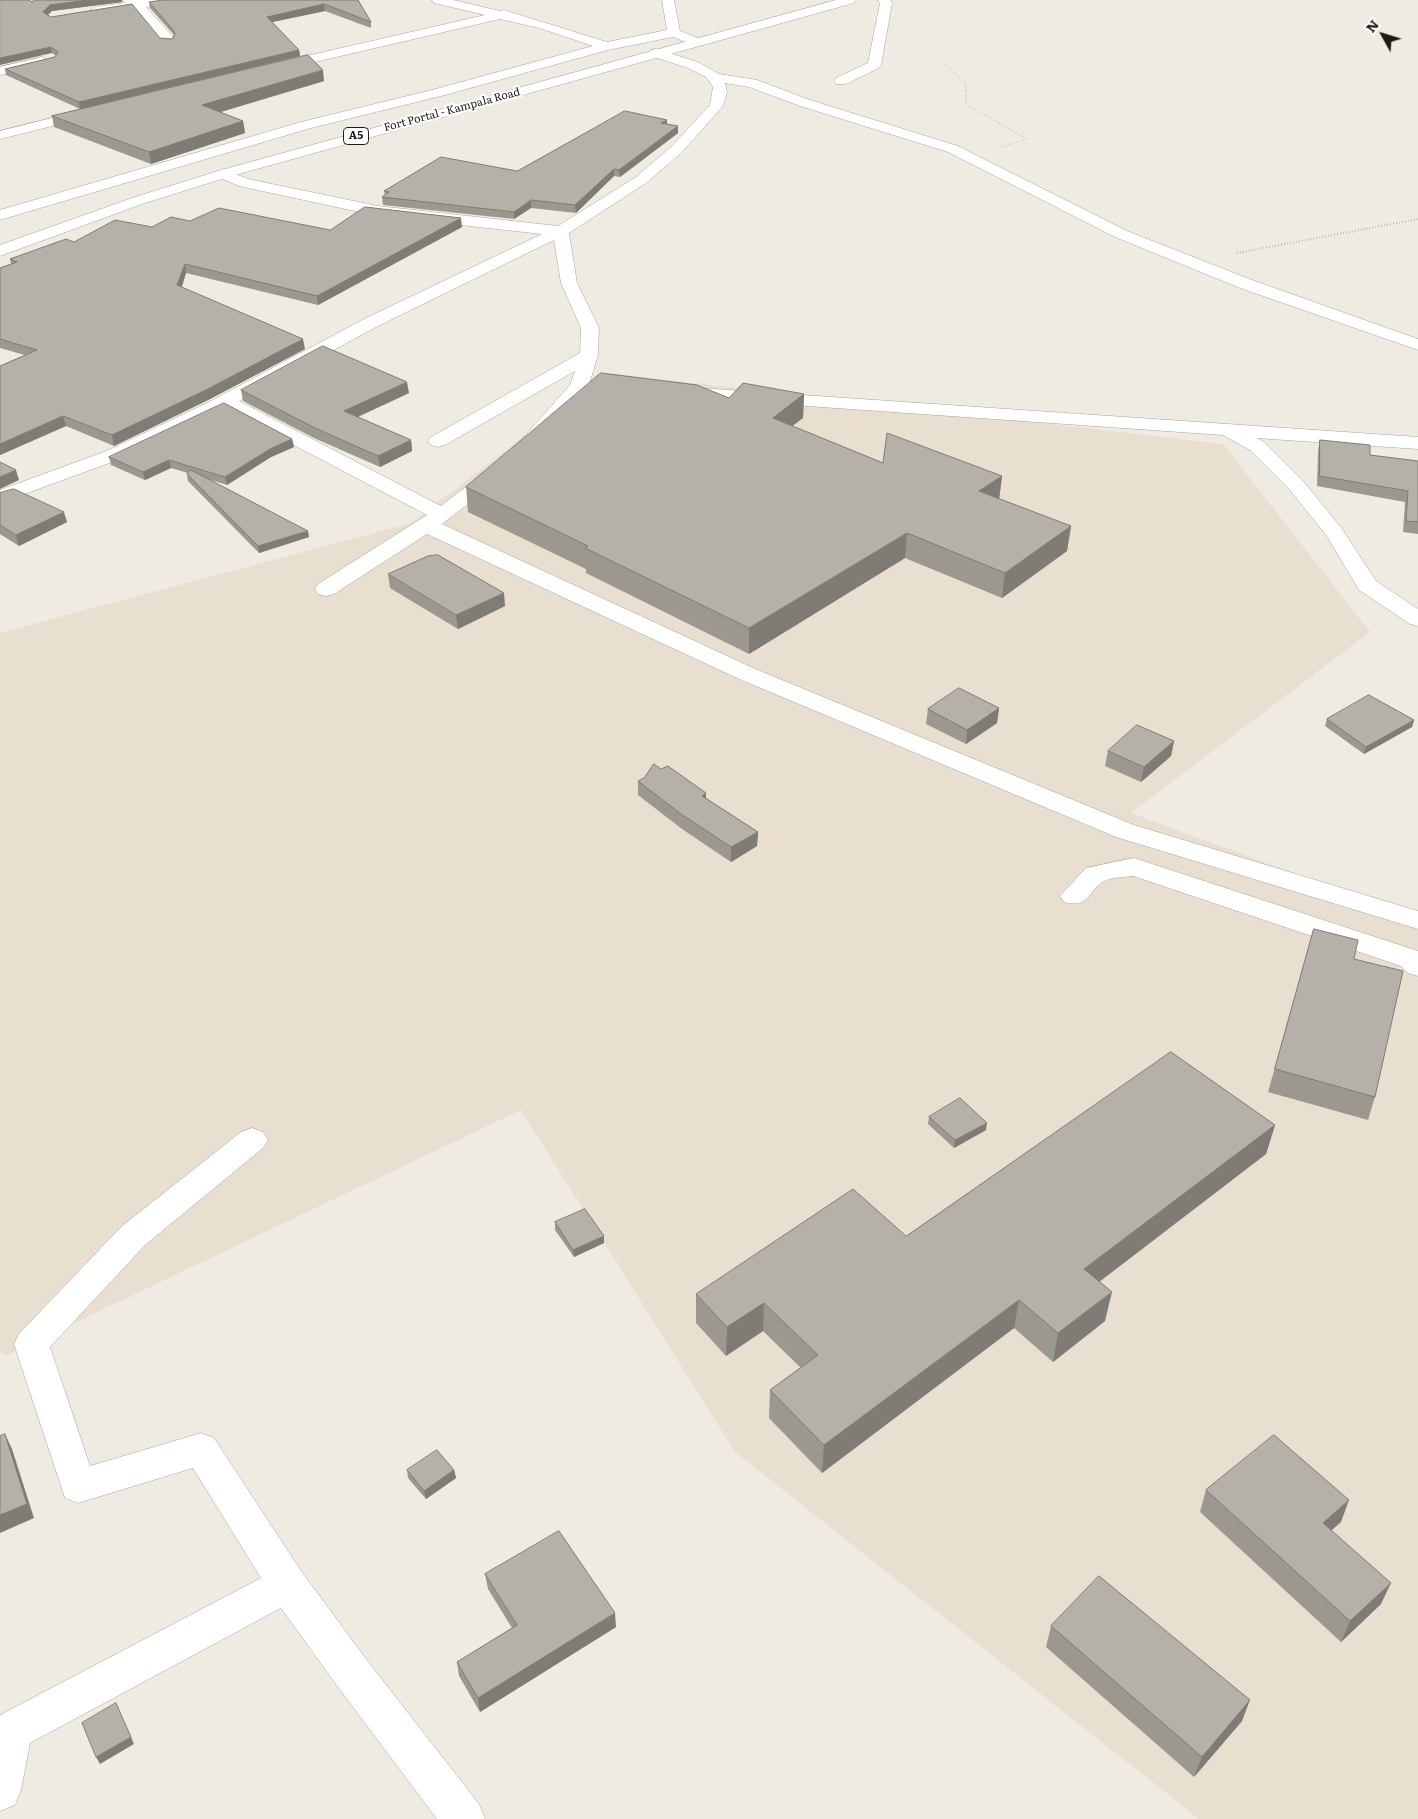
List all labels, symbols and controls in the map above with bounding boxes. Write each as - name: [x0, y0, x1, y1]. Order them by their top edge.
- north arrow: [1358, 10, 1408, 60]
- text: N: [1360, 15, 1383, 36]
- street label: Fort Portal - Kampala Road: [382, 85, 522, 135]
- road number: A5: [344, 128, 368, 144]

